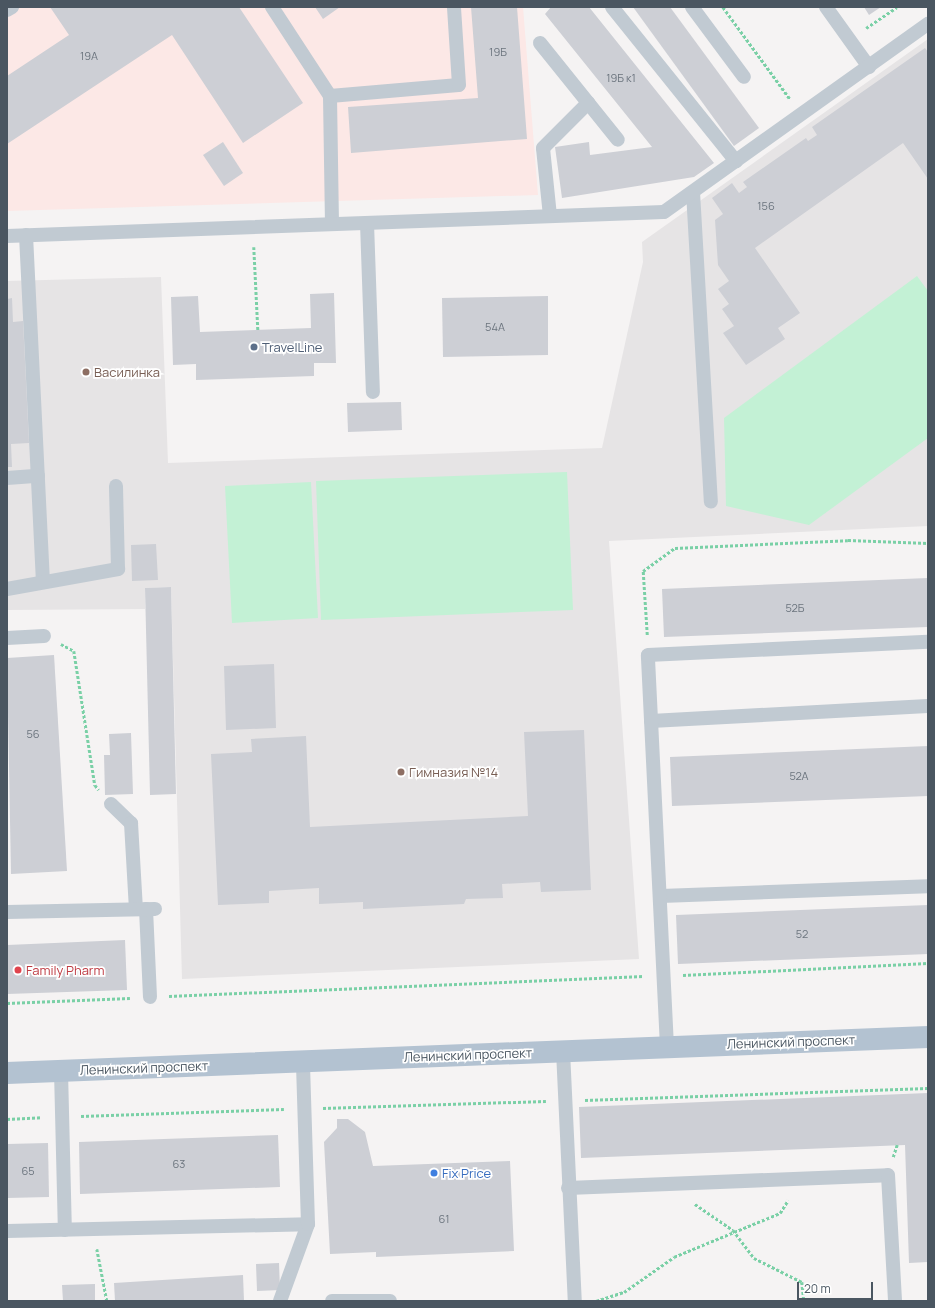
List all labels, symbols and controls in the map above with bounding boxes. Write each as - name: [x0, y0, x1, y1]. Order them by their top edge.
- house number: 19Б: [489, 45, 507, 59]
- house number: 19А: [80, 49, 98, 63]
- house number: 19Б к1: [606, 71, 636, 85]
- house number: 156: [757, 199, 775, 213]
- house number: 54А: [485, 320, 505, 334]
- place label: TravelLine: [262, 339, 322, 355]
- marker: TravelLine: [249, 342, 259, 352]
- place label: Василинка: [94, 364, 160, 380]
- marker: Василинка: [81, 367, 91, 377]
- house number: 52Б: [786, 601, 804, 615]
- house number: 56: [26, 727, 40, 741]
- place label: Гимназия №14: [409, 764, 498, 780]
- marker: Гимназия №14: [396, 767, 406, 777]
- house number: 52А: [789, 769, 809, 783]
- house number: 52: [796, 927, 808, 941]
- place label: Family Pharm: [26, 962, 105, 978]
- marker: Family Pharm: [13, 965, 23, 975]
- street label: Ленинский проспект: [727, 1032, 855, 1052]
- street label: Ленинский проспект: [404, 1045, 532, 1065]
- street label: Ленинский проспект: [80, 1058, 208, 1078]
- house number: 63: [173, 1157, 185, 1171]
- house number: 65: [21, 1164, 35, 1178]
- place label: Fix Price: [442, 1165, 491, 1181]
- marker: Fix Price: [429, 1168, 439, 1178]
- house number: 61: [439, 1212, 449, 1226]
- scale bar: [799, 1274, 875, 1300]
- text: 20 m: [804, 1280, 831, 1297]

